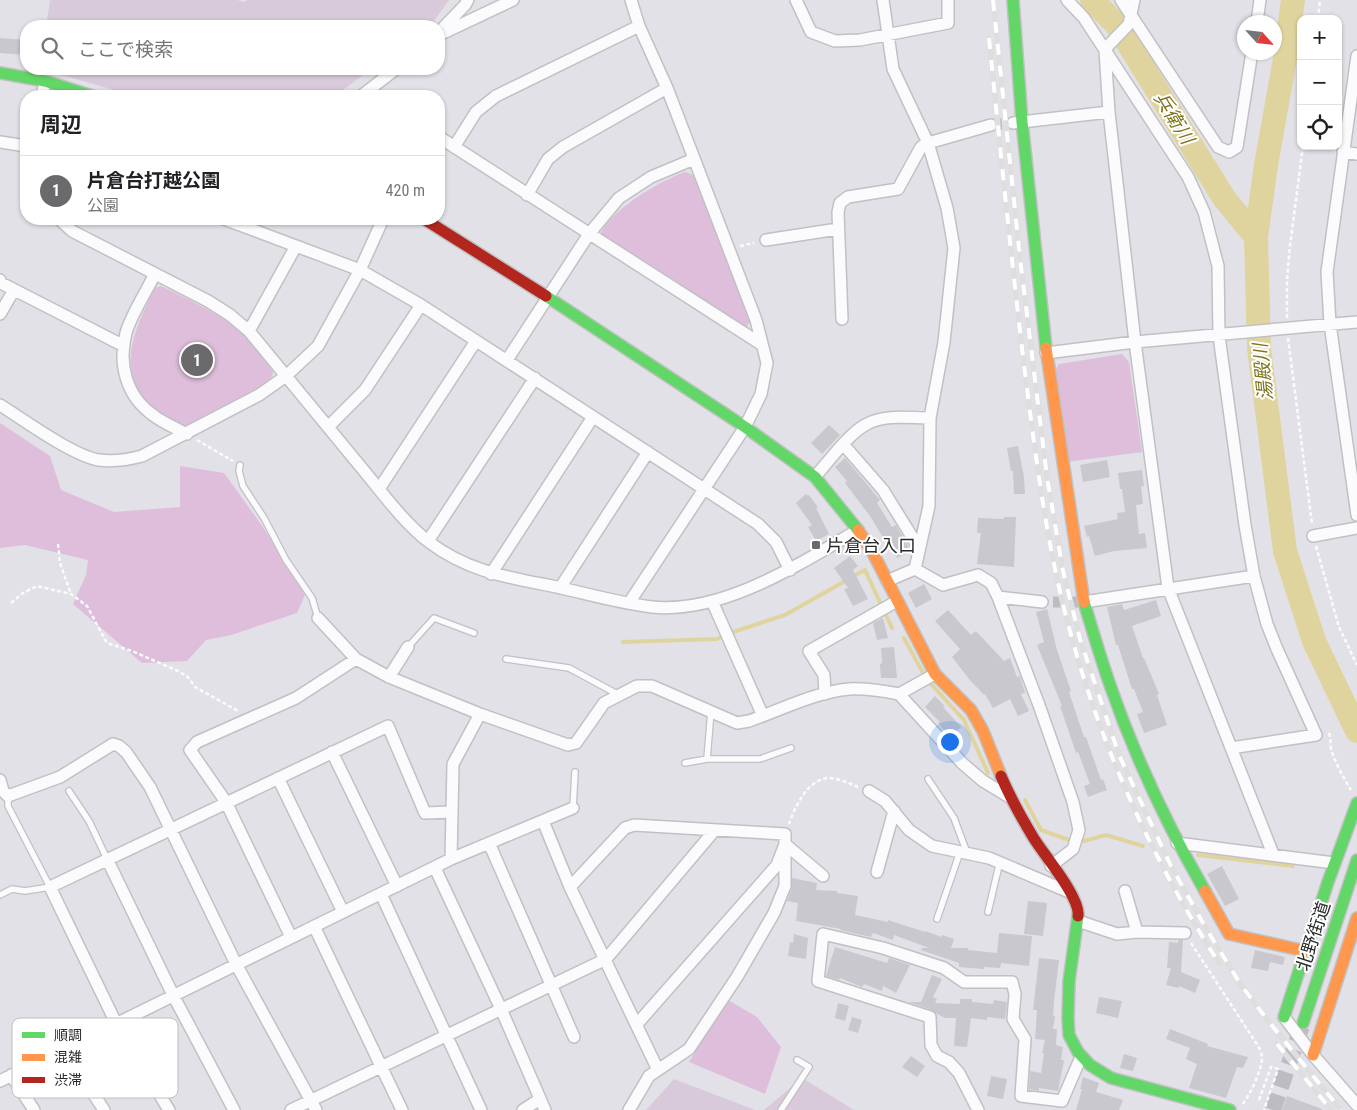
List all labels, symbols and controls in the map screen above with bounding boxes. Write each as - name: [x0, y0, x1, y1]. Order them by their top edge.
- north arrow: [1237, 15, 1282, 60]
- map controls: [1297, 15, 1342, 150]
- button: +: [1297, 15, 1342, 60]
- search box: [20, 20, 445, 75]
- icon: search: [38, 34, 66, 62]
- text: ここで検索: [78, 38, 173, 61]
- button: −: [1297, 60, 1342, 105]
- water label: 兵衛川: [1149, 88, 1200, 150]
- button: locate: [1297, 105, 1342, 150]
- text: 周辺: [40, 113, 82, 137]
- text: 片倉台打越公園: [87, 169, 220, 192]
- text: 1: [52, 181, 60, 200]
- text: 420 m: [386, 181, 425, 200]
- text: 公園: [87, 196, 119, 215]
- water label: 湯殿川: [1248, 340, 1277, 402]
- pin: 1: [181, 341, 213, 379]
- place label: 片倉台入口: [826, 535, 916, 556]
- marker: 片倉台入口: [810, 539, 822, 551]
- your location: [937, 729, 963, 755]
- street label: 北野街道: [1292, 899, 1334, 973]
- legend: [12, 1018, 178, 1098]
- text: 順調: [54, 1027, 82, 1043]
- text: 混雑: [54, 1049, 82, 1065]
- text: 渋滞: [54, 1072, 82, 1088]

